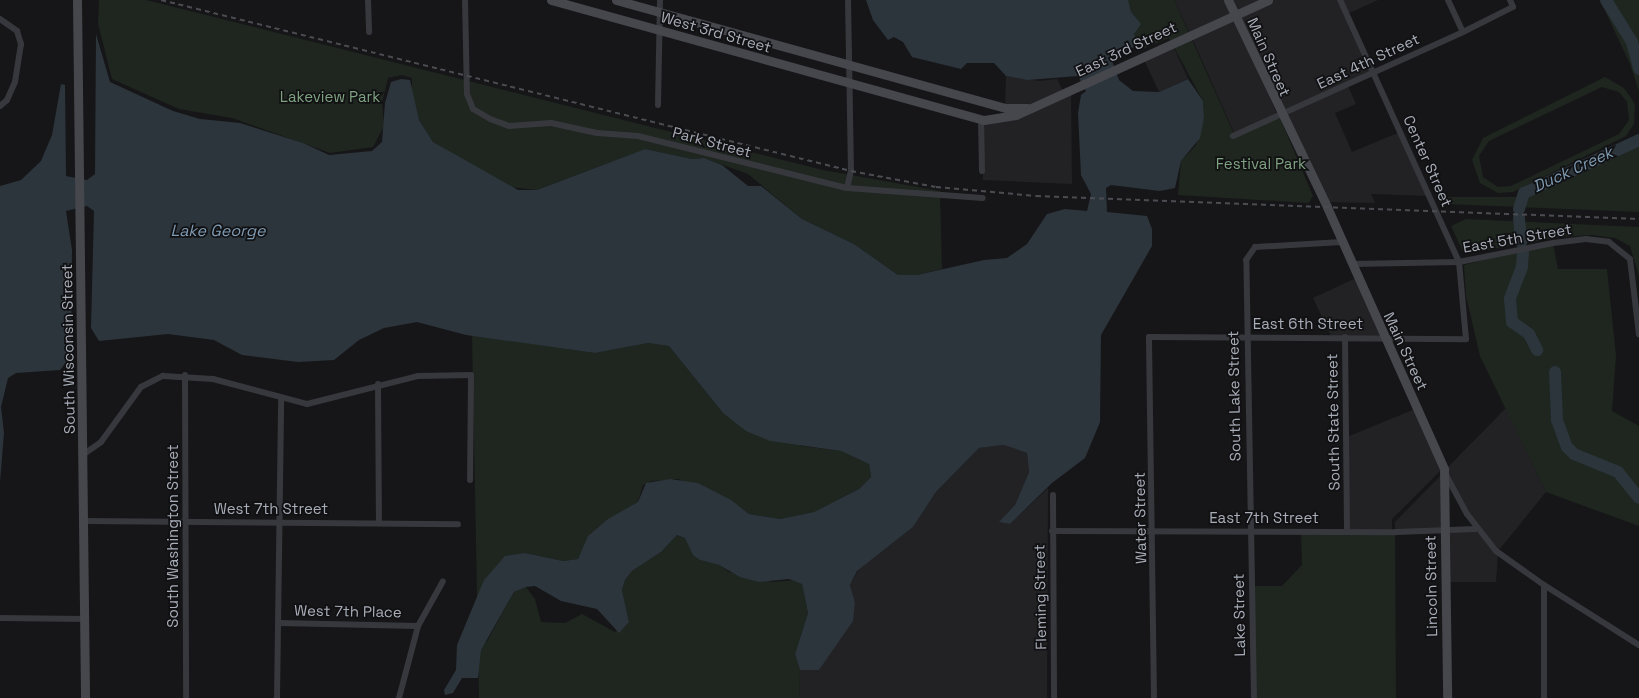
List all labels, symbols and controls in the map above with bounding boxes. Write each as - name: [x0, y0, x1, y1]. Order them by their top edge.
- street label: West 3rd Street: [659, 8, 773, 56]
- street label: Main Street: [1244, 15, 1294, 99]
- street label: East 3rd Street: [1073, 18, 1179, 80]
- street label: East 4th Street: [1314, 29, 1422, 93]
- park label: Lakeview Park: [280, 88, 380, 106]
- street label: Center Street: [1400, 112, 1456, 210]
- street label: Park Street: [671, 123, 753, 161]
- water label: Duck Creek: [1530, 143, 1616, 197]
- park label: Festival Park: [1216, 155, 1306, 173]
- street label: East 5th Street: [1461, 220, 1573, 256]
- water label: Lake George: [170, 221, 266, 241]
- street label: South Wisconsin Street: [58, 264, 78, 434]
- street label: Main Street: [1380, 309, 1432, 393]
- street label: East 6th Street: [1253, 315, 1363, 333]
- street label: South Lake Street: [1224, 331, 1244, 461]
- street label: South State Street: [1323, 353, 1343, 491]
- street label: South Washington Street: [164, 444, 182, 628]
- street label: Water Street: [1130, 472, 1150, 564]
- street label: West 7th Street: [214, 500, 328, 518]
- street label: East 7th Street: [1209, 509, 1319, 527]
- street label: Lincoln Street: [1421, 535, 1441, 637]
- street label: Fleming Street: [1030, 544, 1050, 650]
- street label: Lake Street: [1229, 573, 1249, 657]
- street label: West 7th Place: [294, 601, 402, 621]

